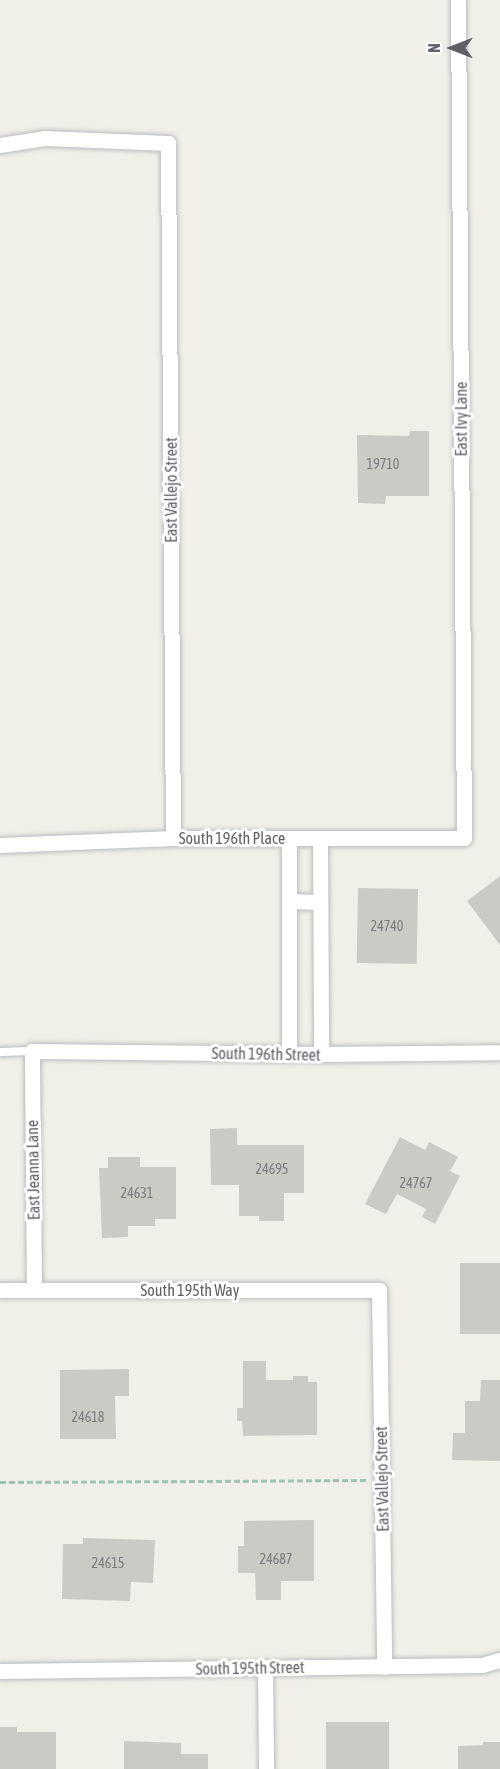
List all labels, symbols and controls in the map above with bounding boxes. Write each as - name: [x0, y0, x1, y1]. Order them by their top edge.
- north arrow: [422, 18, 482, 78]
- text: N: [425, 43, 443, 53]
- street label: East Ivy Lane: [451, 382, 471, 456]
- street label: East Vallejo Street: [161, 437, 181, 543]
- house number: 19710: [367, 456, 399, 472]
- street label: South 196th Place: [179, 828, 285, 848]
- house number: 24740: [371, 918, 403, 934]
- street label: South 196th Street: [211, 1043, 321, 1065]
- street label: East Jeanna Lane: [23, 1120, 43, 1220]
- house number: 24695: [256, 1161, 288, 1177]
- house number: 24767: [400, 1175, 432, 1191]
- house number: 24631: [121, 1185, 153, 1201]
- street label: South 195th Way: [141, 1280, 239, 1300]
- house number: 24618: [72, 1409, 104, 1425]
- street label: East Vallejo Street: [371, 1426, 393, 1532]
- house number: 24687: [260, 1551, 292, 1567]
- house number: 24615: [92, 1555, 124, 1571]
- street label: South 195th Street: [195, 1657, 305, 1679]

